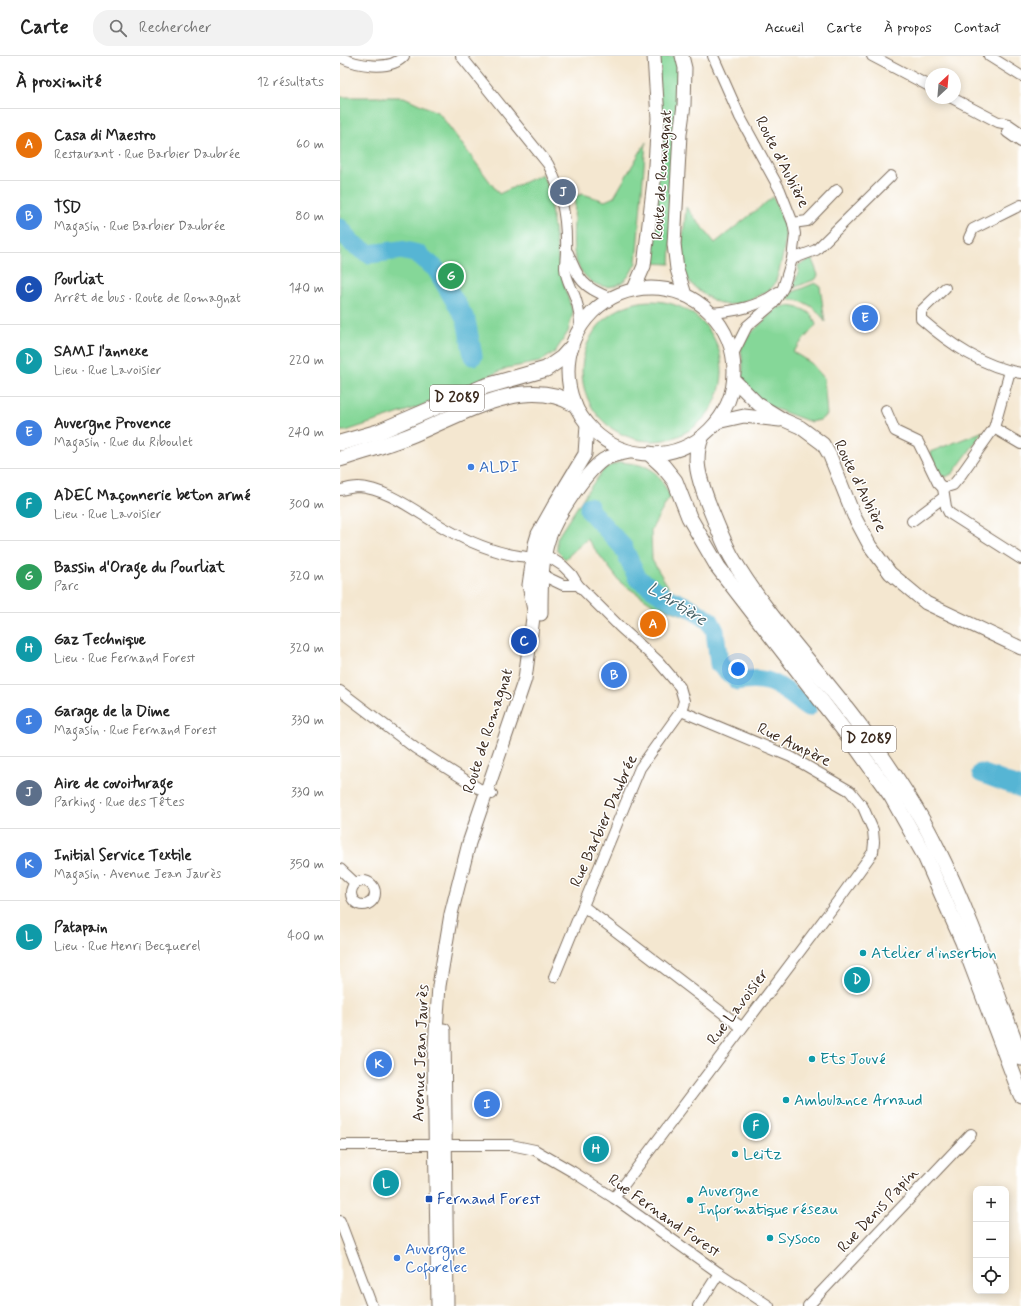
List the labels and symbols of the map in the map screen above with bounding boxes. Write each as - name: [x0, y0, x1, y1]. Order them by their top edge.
- north arrow: [925, 68, 961, 104]
- street label: Route de Romagnat: [647, 109, 678, 241]
- street label: Route d'Aubière: [750, 113, 814, 212]
- pin: J: [550, 177, 576, 207]
- pin: G: [438, 261, 464, 291]
- pin: E: [852, 303, 878, 333]
- road number: D 2089: [430, 385, 484, 411]
- street label: Route d'Aubière: [829, 436, 891, 536]
- place label: ALDI: [479, 457, 519, 478]
- marker: ALDI: [466, 462, 476, 472]
- water label: L'Artière: [644, 578, 710, 630]
- pin: A: [640, 609, 666, 639]
- pin: C: [511, 626, 537, 656]
- your location: [728, 659, 748, 679]
- pin: B: [601, 660, 627, 690]
- street label: Route de Romagnat: [458, 666, 519, 797]
- street label: Rue Ampère: [754, 718, 834, 772]
- road number: D 2089: [842, 726, 896, 752]
- street label: Rue Barbier Daubrée: [565, 751, 643, 891]
- place label: Atelier d'insertion: [871, 943, 997, 964]
- marker: Atelier d'insertion: [858, 948, 868, 958]
- street label: Rue Lavoisier: [702, 964, 774, 1049]
- pin: D: [844, 965, 870, 995]
- street label: Avenue Jean Jaurès: [408, 984, 434, 1122]
- pin: K: [366, 1049, 392, 1079]
- place label: Ets Jouvé: [820, 1049, 886, 1070]
- marker: Ets Jouvé: [807, 1054, 817, 1064]
- pin: I: [474, 1089, 500, 1119]
- place label: Ambulance Arnaud: [794, 1090, 923, 1111]
- marker: Ambulance Arnaud: [781, 1095, 791, 1105]
- pin: F: [743, 1111, 769, 1141]
- pin: H: [583, 1134, 609, 1164]
- place label: Leitz: [743, 1144, 782, 1165]
- marker: Leitz: [730, 1149, 740, 1159]
- street label: Rue Denis Papin: [833, 1162, 923, 1257]
- pin: L: [373, 1168, 399, 1198]
- street label: Rue Fernand Forest: [604, 1169, 724, 1263]
- place label: Auvergne Informatique réseau: [698, 1181, 838, 1222]
- place label: Fernand Forest: [437, 1189, 540, 1210]
- marker: Fernand Forest: [424, 1194, 434, 1204]
- marker: Auvergne Informatique réseau: [685, 1195, 695, 1205]
- place label: Sysoco: [778, 1228, 820, 1249]
- marker: Sysoco: [765, 1233, 775, 1243]
- place label: Auvergne Coforelec: [405, 1239, 467, 1280]
- marker: Auvergne Coforelec: [392, 1253, 402, 1263]

